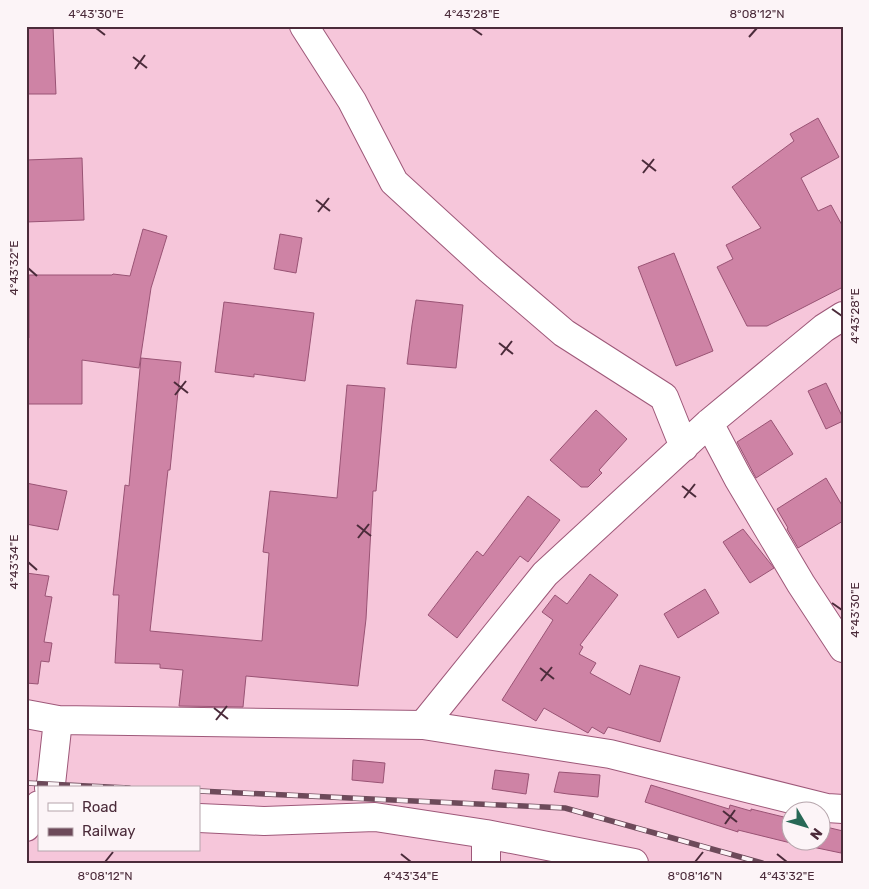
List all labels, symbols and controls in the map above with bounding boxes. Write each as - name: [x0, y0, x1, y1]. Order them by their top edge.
- text: 4°43'30"E: [68, 7, 124, 21]
- text: 4°43'28"E: [444, 7, 500, 21]
- text: 8°08'12"N: [729, 7, 785, 21]
- text: 4°43'32"E: [7, 241, 21, 295]
- text: 4°43'28"E: [848, 288, 862, 344]
- text: 4°43'34"E: [7, 534, 21, 590]
- text: 4°43'30"E: [848, 582, 862, 638]
- legend: [38, 786, 200, 852]
- text: Road: [82, 798, 118, 816]
- north arrow: [782, 802, 832, 852]
- text: Railway: [82, 822, 136, 840]
- text: N: [806, 824, 826, 843]
- text: 8°08'12"N: [77, 869, 133, 883]
- text: 4°43'34"E: [383, 869, 439, 883]
- text: 8°08'16"N: [668, 869, 722, 883]
- text: 4°43'32"E: [760, 869, 814, 883]

